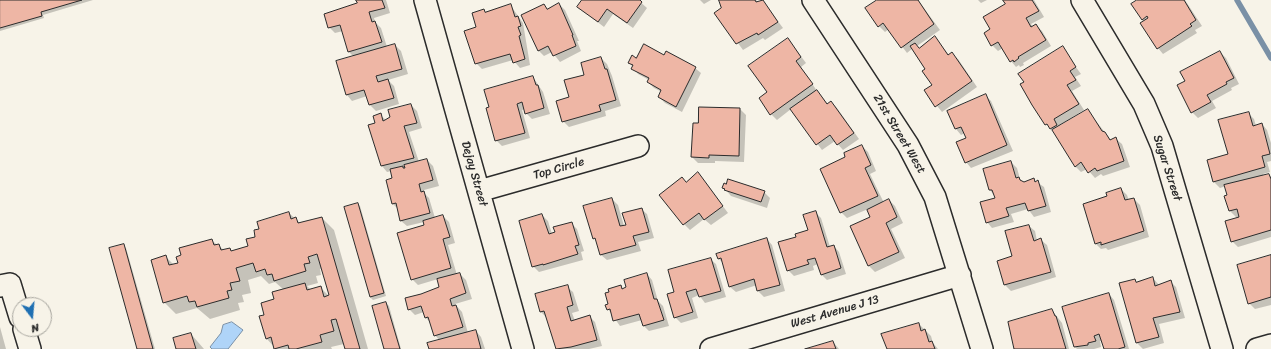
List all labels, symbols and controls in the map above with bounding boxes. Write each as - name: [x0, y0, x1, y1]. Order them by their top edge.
- street label: 21st Street West: [870, 92, 928, 176]
- street label: Sugar Street: [1149, 133, 1185, 203]
- street label: Dejay Street: [458, 140, 490, 208]
- street label: Top Circle: [532, 155, 586, 183]
- street label: West Avenue J 13: [789, 293, 881, 331]
- north arrow: [12, 297, 52, 337]
- text: N: [29, 318, 41, 338]

